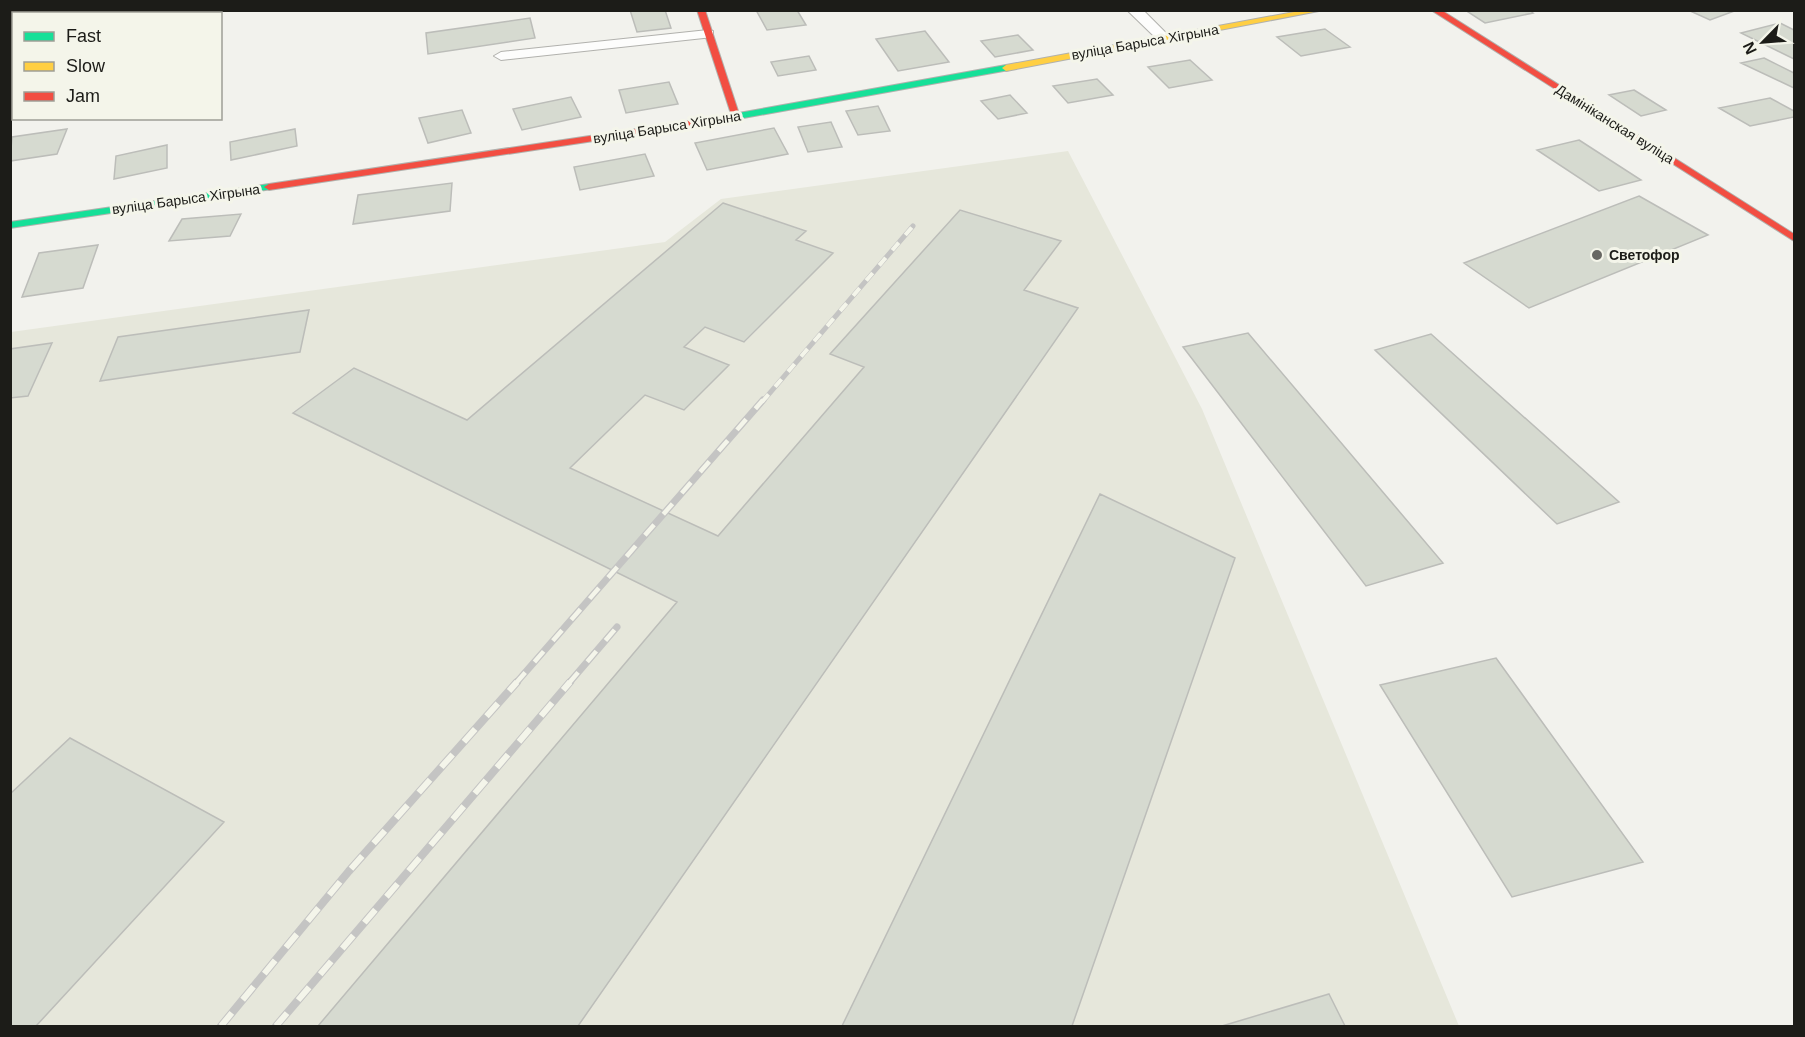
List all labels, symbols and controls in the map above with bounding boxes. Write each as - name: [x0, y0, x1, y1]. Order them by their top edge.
- legend: [12, 12, 222, 120]
- north arrow: [1733, 12, 1793, 72]
- street label: вуліца Барыса Хігрына: [1070, 21, 1220, 63]
- text: Fast: [66, 26, 101, 46]
- text: N: [1740, 39, 1760, 57]
- text: Slow: [66, 56, 106, 76]
- street label: Дамініканская вуліца: [1553, 81, 1677, 167]
- text: Jam: [66, 86, 100, 106]
- street label: вуліца Барыса Хігрына: [592, 107, 742, 147]
- street label: вуліца Барыса Хігрына: [111, 181, 261, 217]
- place label: Светофор: [1609, 247, 1680, 263]
- marker: Светофор: [1590, 248, 1604, 262]

